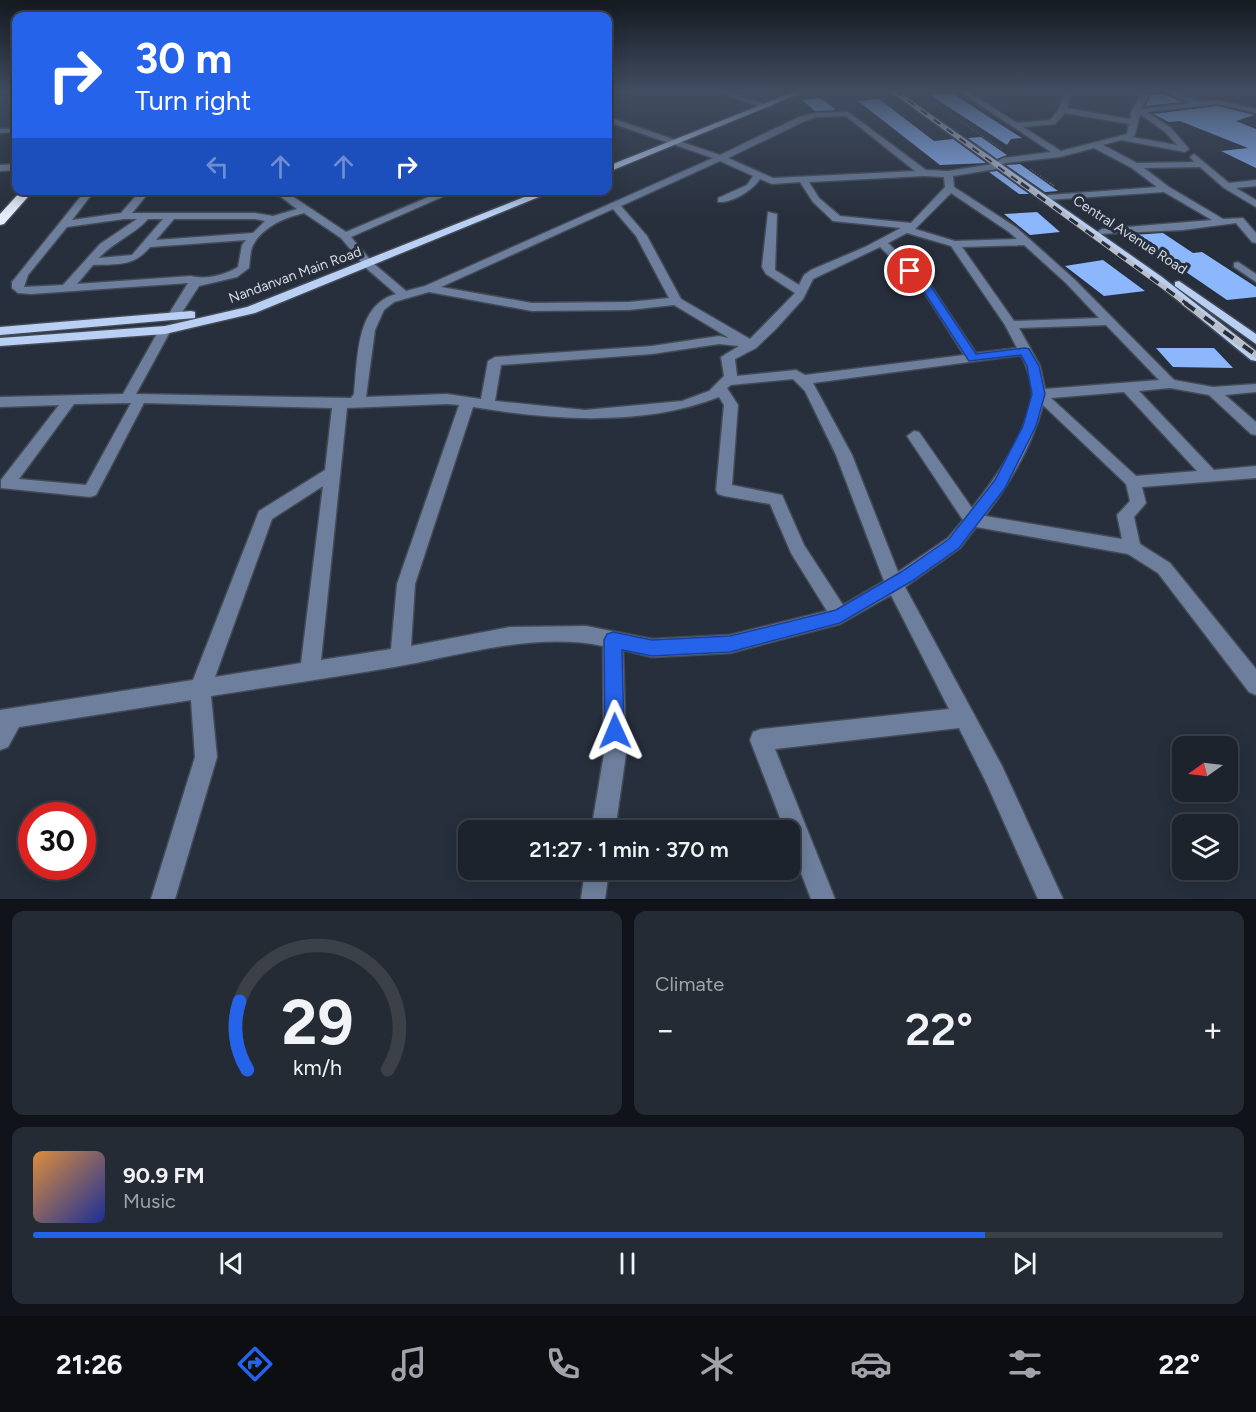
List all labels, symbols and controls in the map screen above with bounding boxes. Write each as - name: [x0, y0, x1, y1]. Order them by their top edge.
- text: 30 m: [135, 33, 232, 84]
- icon: right: [36, 36, 114, 114]
- text: Turn right: [135, 84, 251, 117]
- icon: left: [201, 150, 234, 183]
- icon: ahead: [264, 150, 297, 183]
- icon: ahead: [327, 150, 360, 183]
- icon: right: [390, 150, 423, 183]
- street label: Central Avenue Road: [1070, 192, 1190, 278]
- street label: Nandanvan Main Road: [226, 243, 364, 307]
- pin: [884, 245, 935, 296]
- icon: arrive: [893, 254, 926, 287]
- position arrow: [583, 699, 647, 763]
- north arrow: [1172, 736, 1238, 802]
- map controls: [1172, 736, 1238, 880]
- speed limit sign: 30: [18, 802, 96, 880]
- button: layers: [1172, 814, 1238, 880]
- text: 21:27 · 1 min · 370 m: [529, 836, 729, 863]
- text: Climate: [655, 972, 724, 996]
- text: 29: [281, 985, 353, 1060]
- text: 22°: [905, 1002, 973, 1056]
- text: −: [655, 1010, 676, 1049]
- text: +: [1202, 1010, 1223, 1049]
- text: km/h: [293, 1055, 341, 1080]
- text: 90.9 FM: [123, 1162, 205, 1189]
- text: Music: [123, 1189, 176, 1213]
- icon: previous: [215, 1247, 248, 1280]
- icon: pause: [611, 1247, 644, 1280]
- icon: next: [1008, 1247, 1041, 1280]
- icon: directions: [234, 1343, 276, 1385]
- icon: music: [388, 1343, 430, 1385]
- icon: phone: [542, 1343, 584, 1385]
- icon: climate: [696, 1343, 738, 1385]
- icon: car: [850, 1343, 892, 1385]
- icon: filters: [1004, 1343, 1046, 1385]
- text: 21:26: [56, 1348, 122, 1381]
- text: 22°: [1158, 1348, 1200, 1381]

